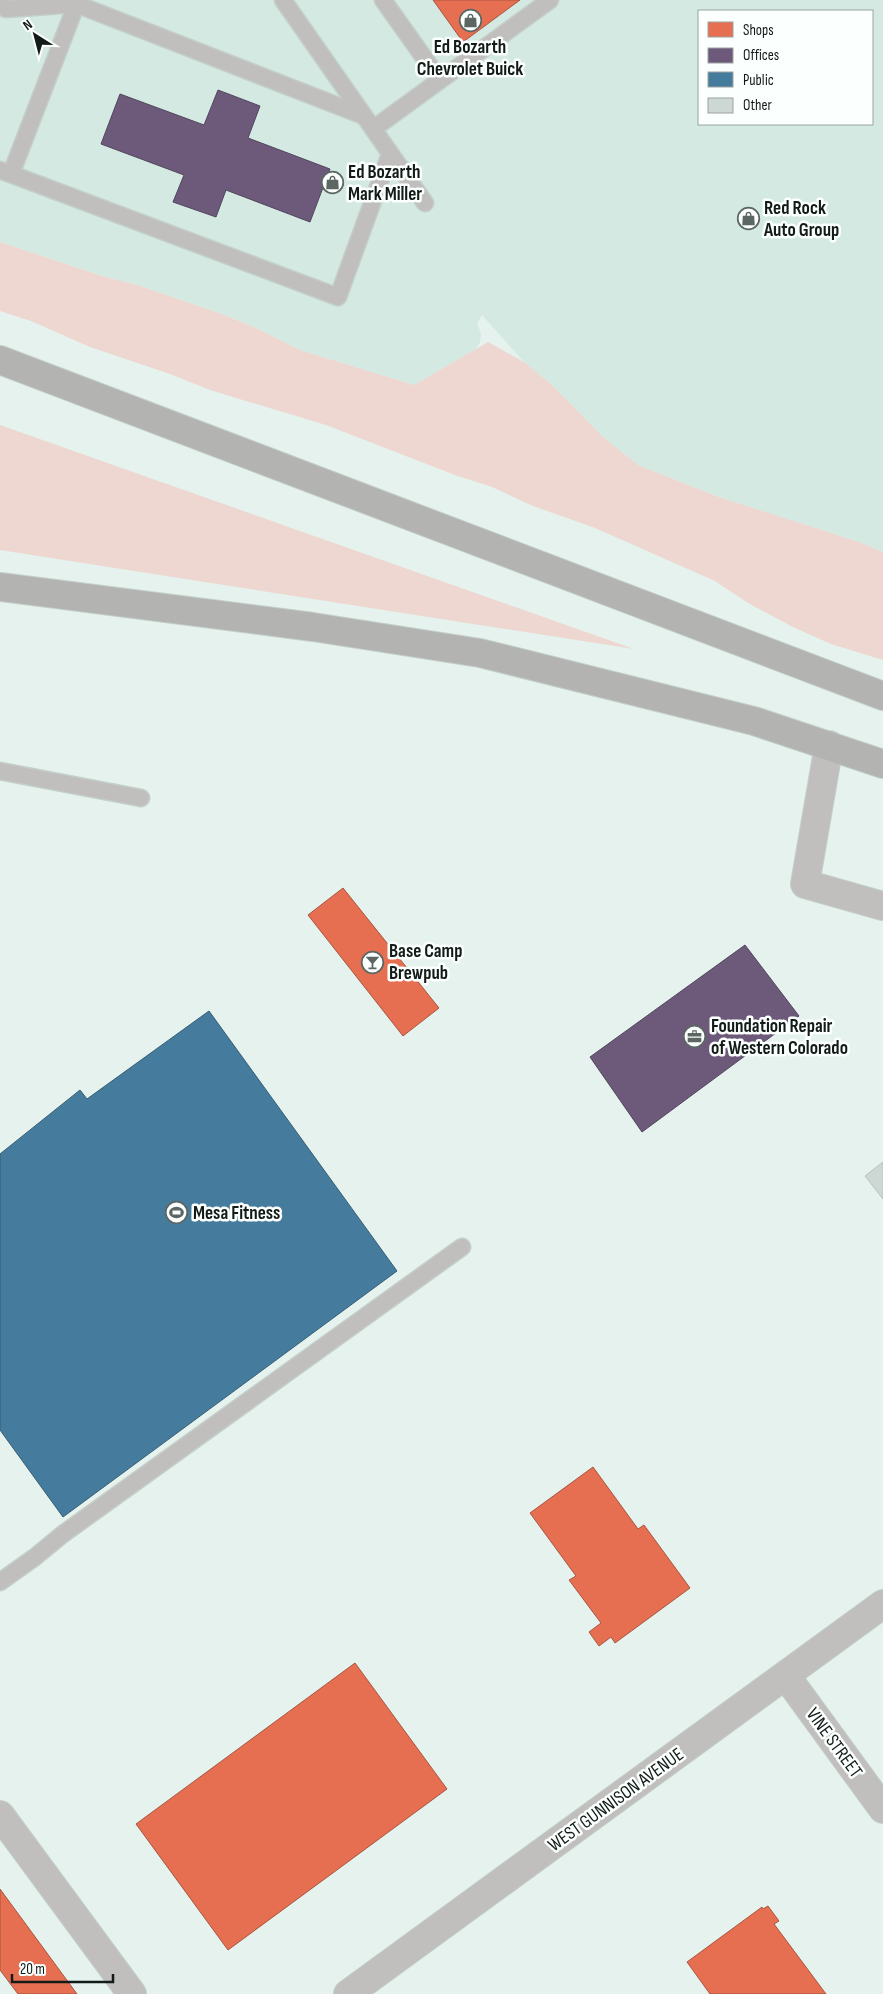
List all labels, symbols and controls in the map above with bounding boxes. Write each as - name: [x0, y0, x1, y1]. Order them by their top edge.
- shop icon: Ed Bozarth Chevrolet Buick: [458, 9, 482, 33]
- north arrow: [10, 10, 60, 60]
- legend: [698, 10, 873, 125]
- text: N: [20, 16, 36, 34]
- text: Shops: [743, 21, 774, 40]
- place label: Ed Bozarth Chevrolet Buick: [417, 36, 523, 81]
- text: Offices: [743, 46, 779, 65]
- text: Public: [743, 71, 774, 90]
- text: Other: [743, 96, 772, 115]
- place label: Ed Bozarth Mark Miller: [348, 161, 422, 206]
- shop icon: Ed Bozarth Mark Miller: [320, 171, 344, 195]
- place label: Red Rock Auto Group: [763, 197, 839, 242]
- shop icon: Red Rock Auto Group: [736, 207, 760, 231]
- place label: Base Camp Brewpub: [389, 940, 462, 985]
- bar icon: Base Camp Brewpub: [361, 950, 385, 974]
- place label: Foundation Repair of Western Colorado: [711, 1015, 848, 1060]
- office icon: Foundation Repair of Western Colorado: [683, 1025, 707, 1049]
- sports icon: Mesa Fitness: [165, 1201, 189, 1225]
- place label: Mesa Fitness: [193, 1202, 280, 1225]
- street label: VINE STREET: [801, 1704, 867, 1783]
- street label: WEST GUNNISON AVENUE: [544, 1743, 688, 1857]
- scale bar: [12, 1952, 114, 1984]
- text: 20 m: [20, 1960, 45, 1979]

